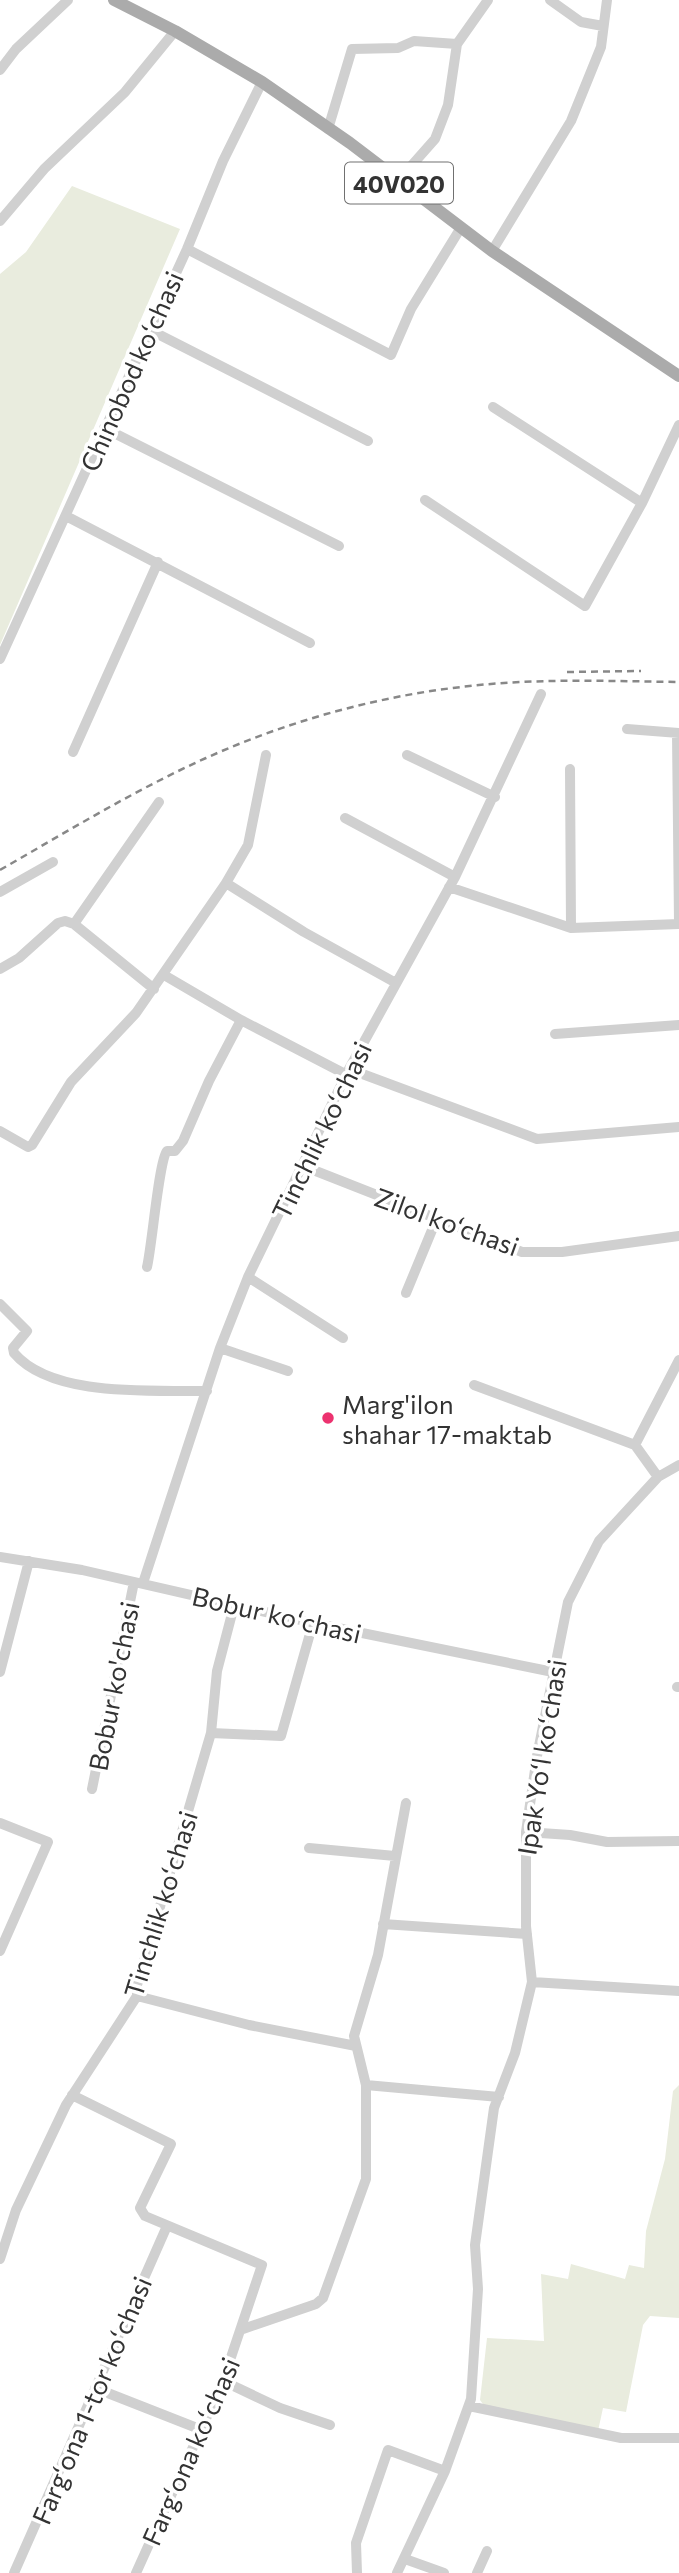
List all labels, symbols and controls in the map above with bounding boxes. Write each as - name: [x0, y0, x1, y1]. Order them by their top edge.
- road number: 40V020: [345, 162, 453, 204]
- street label: Chinobod koʻchasi: [73, 266, 189, 476]
- street label: Tinchlik koʻchasi: [265, 1036, 377, 1224]
- street label: Zilol ko‘chasi: [371, 1181, 523, 1261]
- place label: Marg'ilon shahar 17-maktab: [342, 1388, 552, 1449]
- marker: Marg'ilon shahar 17-maktab: [320, 1410, 336, 1426]
- street label: Bobur koʻchasi: [189, 1579, 365, 1649]
- street label: Bobur ko'chasi: [81, 1599, 145, 1773]
- street label: Ipak Yoʻl koʻchasi: [510, 1657, 572, 1857]
- street label: Tinchlik koʻchasi: [117, 1807, 203, 2001]
- street label: Fargʻona 1-tor koʻchasi: [25, 2272, 157, 2528]
- street label: Fargʻona koʻchasi: [135, 2352, 245, 2550]

